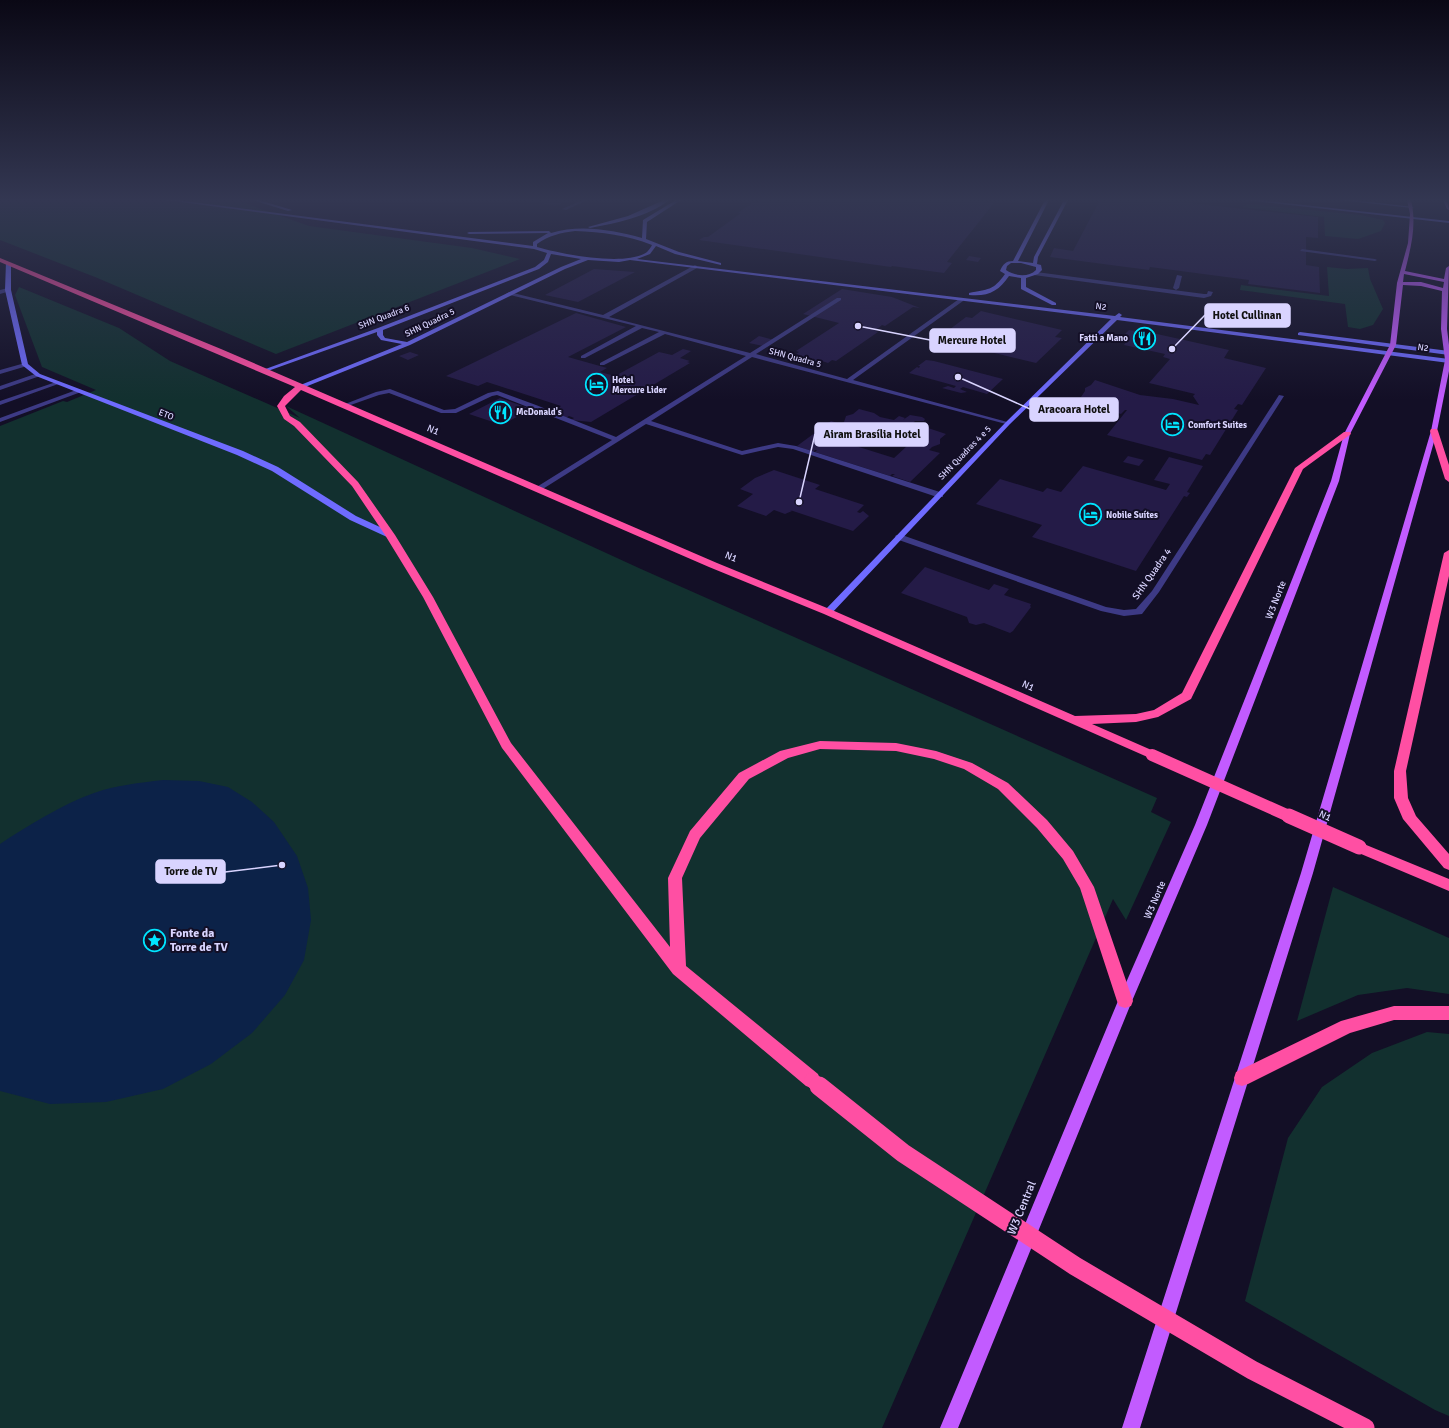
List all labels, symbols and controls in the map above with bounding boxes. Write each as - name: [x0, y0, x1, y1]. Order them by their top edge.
- street label: N2: [1095, 301, 1107, 313]
- street label: SHN Quadra 6: [357, 302, 411, 332]
- callout: Hotel Cullinan: [1205, 304, 1290, 327]
- street label: SHN Quadra 5: [403, 306, 457, 340]
- text: Hotel Cullinan: [1213, 309, 1281, 322]
- restaurant icon: Fatti a Mano: [1131, 325, 1157, 351]
- callout: Mercure Hotel: [930, 329, 1015, 352]
- place label: Fatti a Mano: [1079, 333, 1128, 344]
- text: Mercure Hotel: [938, 334, 1007, 347]
- street label: N2: [1417, 342, 1429, 354]
- street label: SHN Quadra 5: [768, 346, 823, 370]
- hotel icon: Hotel Mercure Lider: [584, 372, 610, 398]
- place label: Hotel Mercure Lider: [612, 375, 667, 396]
- callout: Aracoara Hotel: [1030, 398, 1118, 421]
- restaurant icon: McDonald's: [487, 399, 513, 425]
- text: Aracoara Hotel: [1038, 403, 1111, 416]
- place label: McDonald's: [516, 406, 562, 418]
- street label: ETO: [157, 407, 175, 423]
- hotel icon: Comfort Suites: [1159, 412, 1185, 438]
- place label: Comfort Suites: [1188, 420, 1247, 431]
- street label: N1: [425, 422, 441, 438]
- callout: Airam Brasília Hotel: [815, 423, 928, 446]
- street label: SHN Quadras 4 e 5: [936, 423, 994, 482]
- text: Airam Brasília Hotel: [823, 428, 921, 441]
- hotel icon: Nobile Suítes: [1077, 502, 1103, 528]
- place label: Nobile Suítes: [1106, 510, 1158, 521]
- street label: SHN Quadra 4: [1130, 546, 1174, 602]
- street label: N1: [723, 549, 739, 565]
- street label: W3 Norte: [1263, 579, 1289, 621]
- street label: N1: [1020, 678, 1036, 694]
- street label: N1: [1317, 808, 1333, 824]
- callout: Torre de TV: [156, 860, 225, 883]
- text: Torre de TV: [165, 865, 218, 878]
- street label: W3 Norte: [1142, 879, 1168, 921]
- place label: Fonte da Torre de TV: [170, 926, 228, 955]
- place icon: Fonte da Torre de TV: [141, 927, 167, 953]
- street label: W3 Central: [1004, 1178, 1040, 1237]

